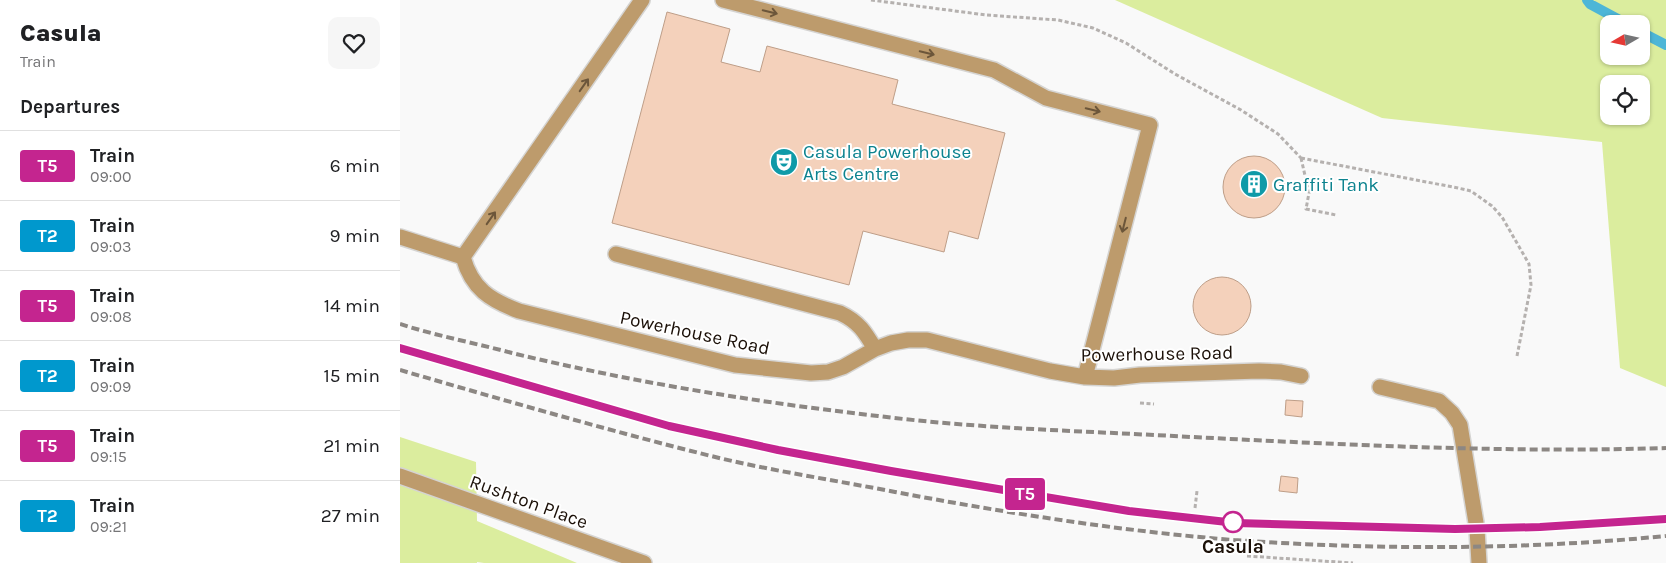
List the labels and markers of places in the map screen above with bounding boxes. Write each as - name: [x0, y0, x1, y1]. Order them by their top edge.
- place label: Casula Powerhouse Arts Centre: [803, 141, 971, 185]
- theatre icon: Casula Powerhouse Arts Centre: [769, 147, 799, 177]
- building icon: Graffiti Tank: [1239, 169, 1269, 199]
- place label: Graffiti Tank: [1273, 174, 1379, 196]
- marker: Casula: [1222, 511, 1244, 533]
- place label: Casula: [1202, 536, 1264, 558]

